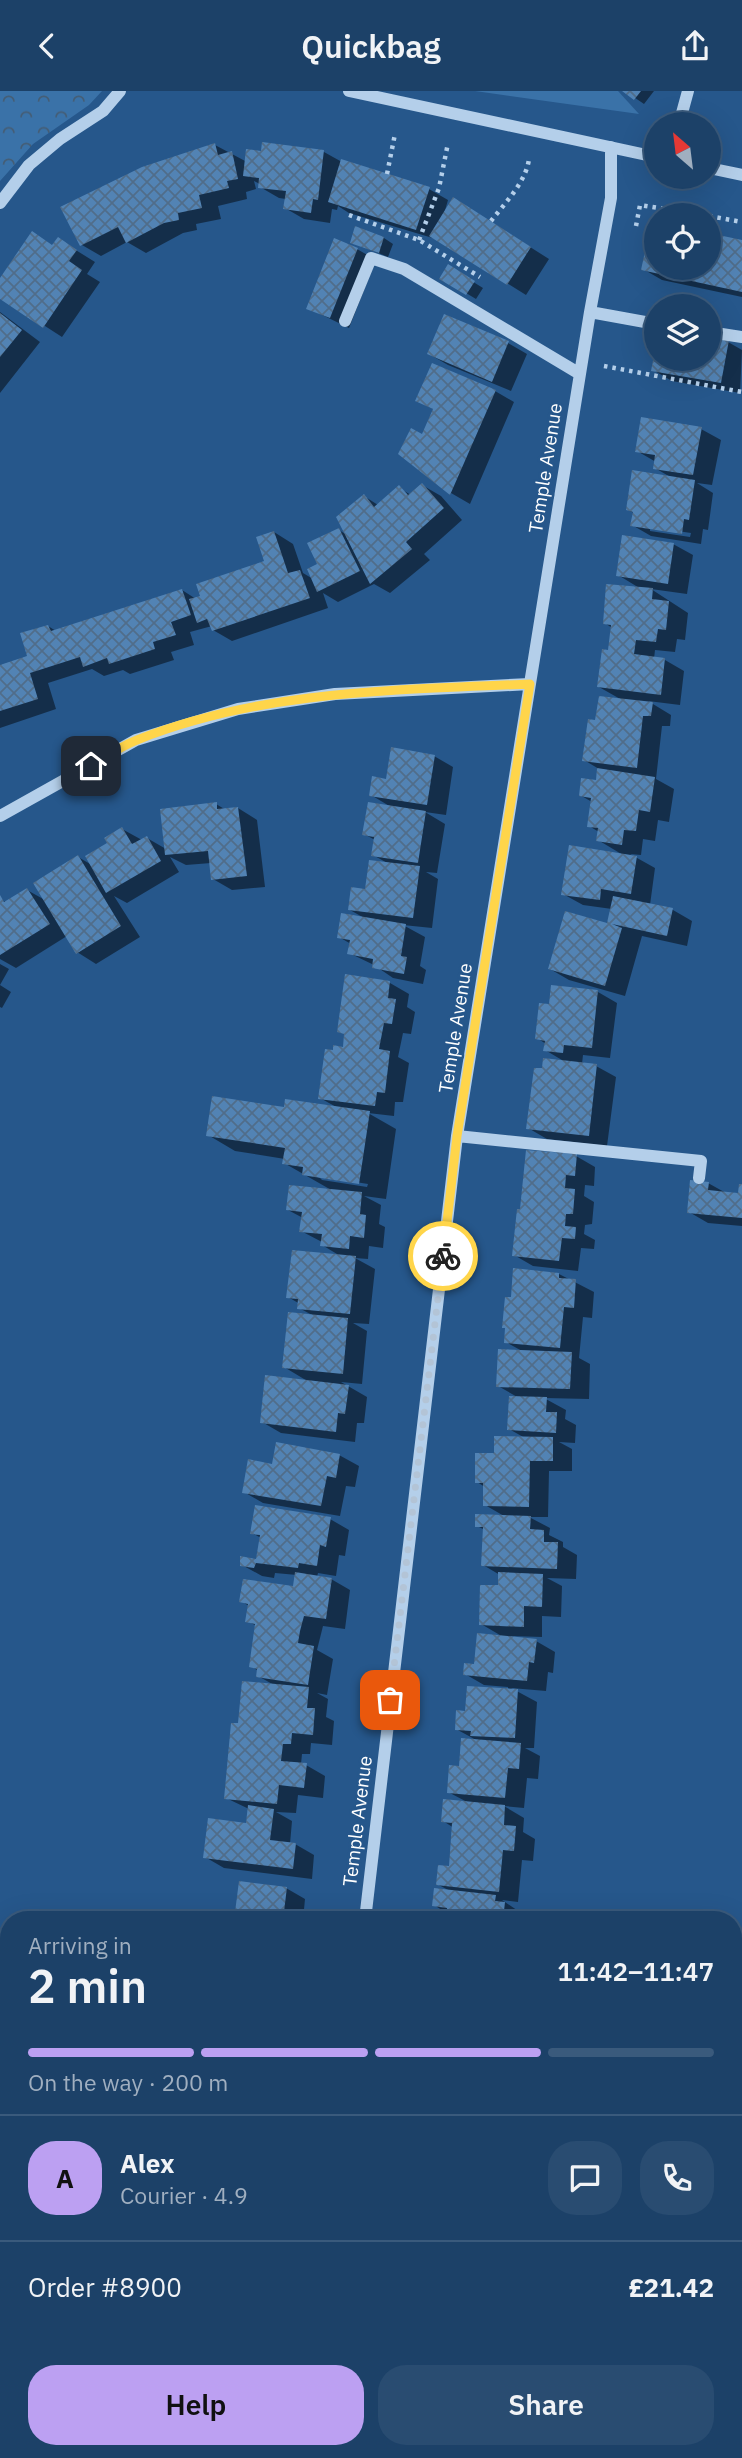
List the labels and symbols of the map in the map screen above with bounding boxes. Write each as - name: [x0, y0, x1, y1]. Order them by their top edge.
- north arrow: [644, 112, 721, 189]
- street label: Temple Avenue: [523, 401, 567, 535]
- pin: [61, 736, 121, 796]
- street label: Temple Avenue: [433, 961, 477, 1095]
- courier: [408, 1221, 478, 1291]
- pin: [360, 1670, 420, 1730]
- street label: Temple Avenue: [337, 1754, 377, 1888]

